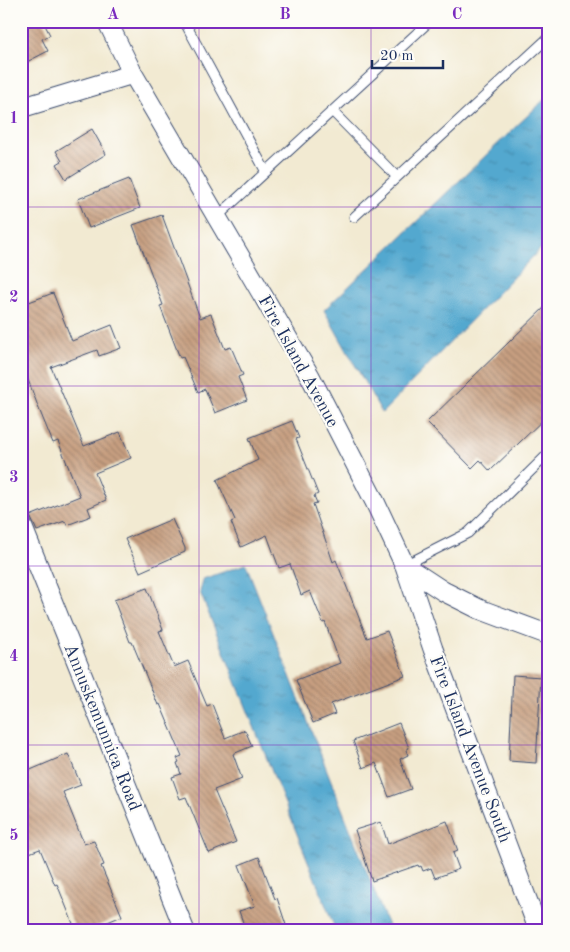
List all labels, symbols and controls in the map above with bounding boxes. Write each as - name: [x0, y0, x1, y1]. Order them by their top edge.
- text: A: [107, 7, 119, 23]
- text: B: [279, 7, 291, 23]
- text: C: [452, 7, 462, 23]
- scale bar: [372, 38, 444, 70]
- text: 20 m: [380, 49, 414, 64]
- text: 1: [9, 111, 19, 127]
- text: 2: [9, 290, 19, 306]
- street label: Fire Island Avenue: [254, 293, 342, 430]
- text: 3: [9, 470, 19, 486]
- street label: Annuskemunnica Road: [60, 641, 144, 813]
- text: 4: [9, 649, 19, 665]
- street label: Fire Island Avenue South: [426, 653, 514, 845]
- text: 5: [9, 828, 19, 844]

